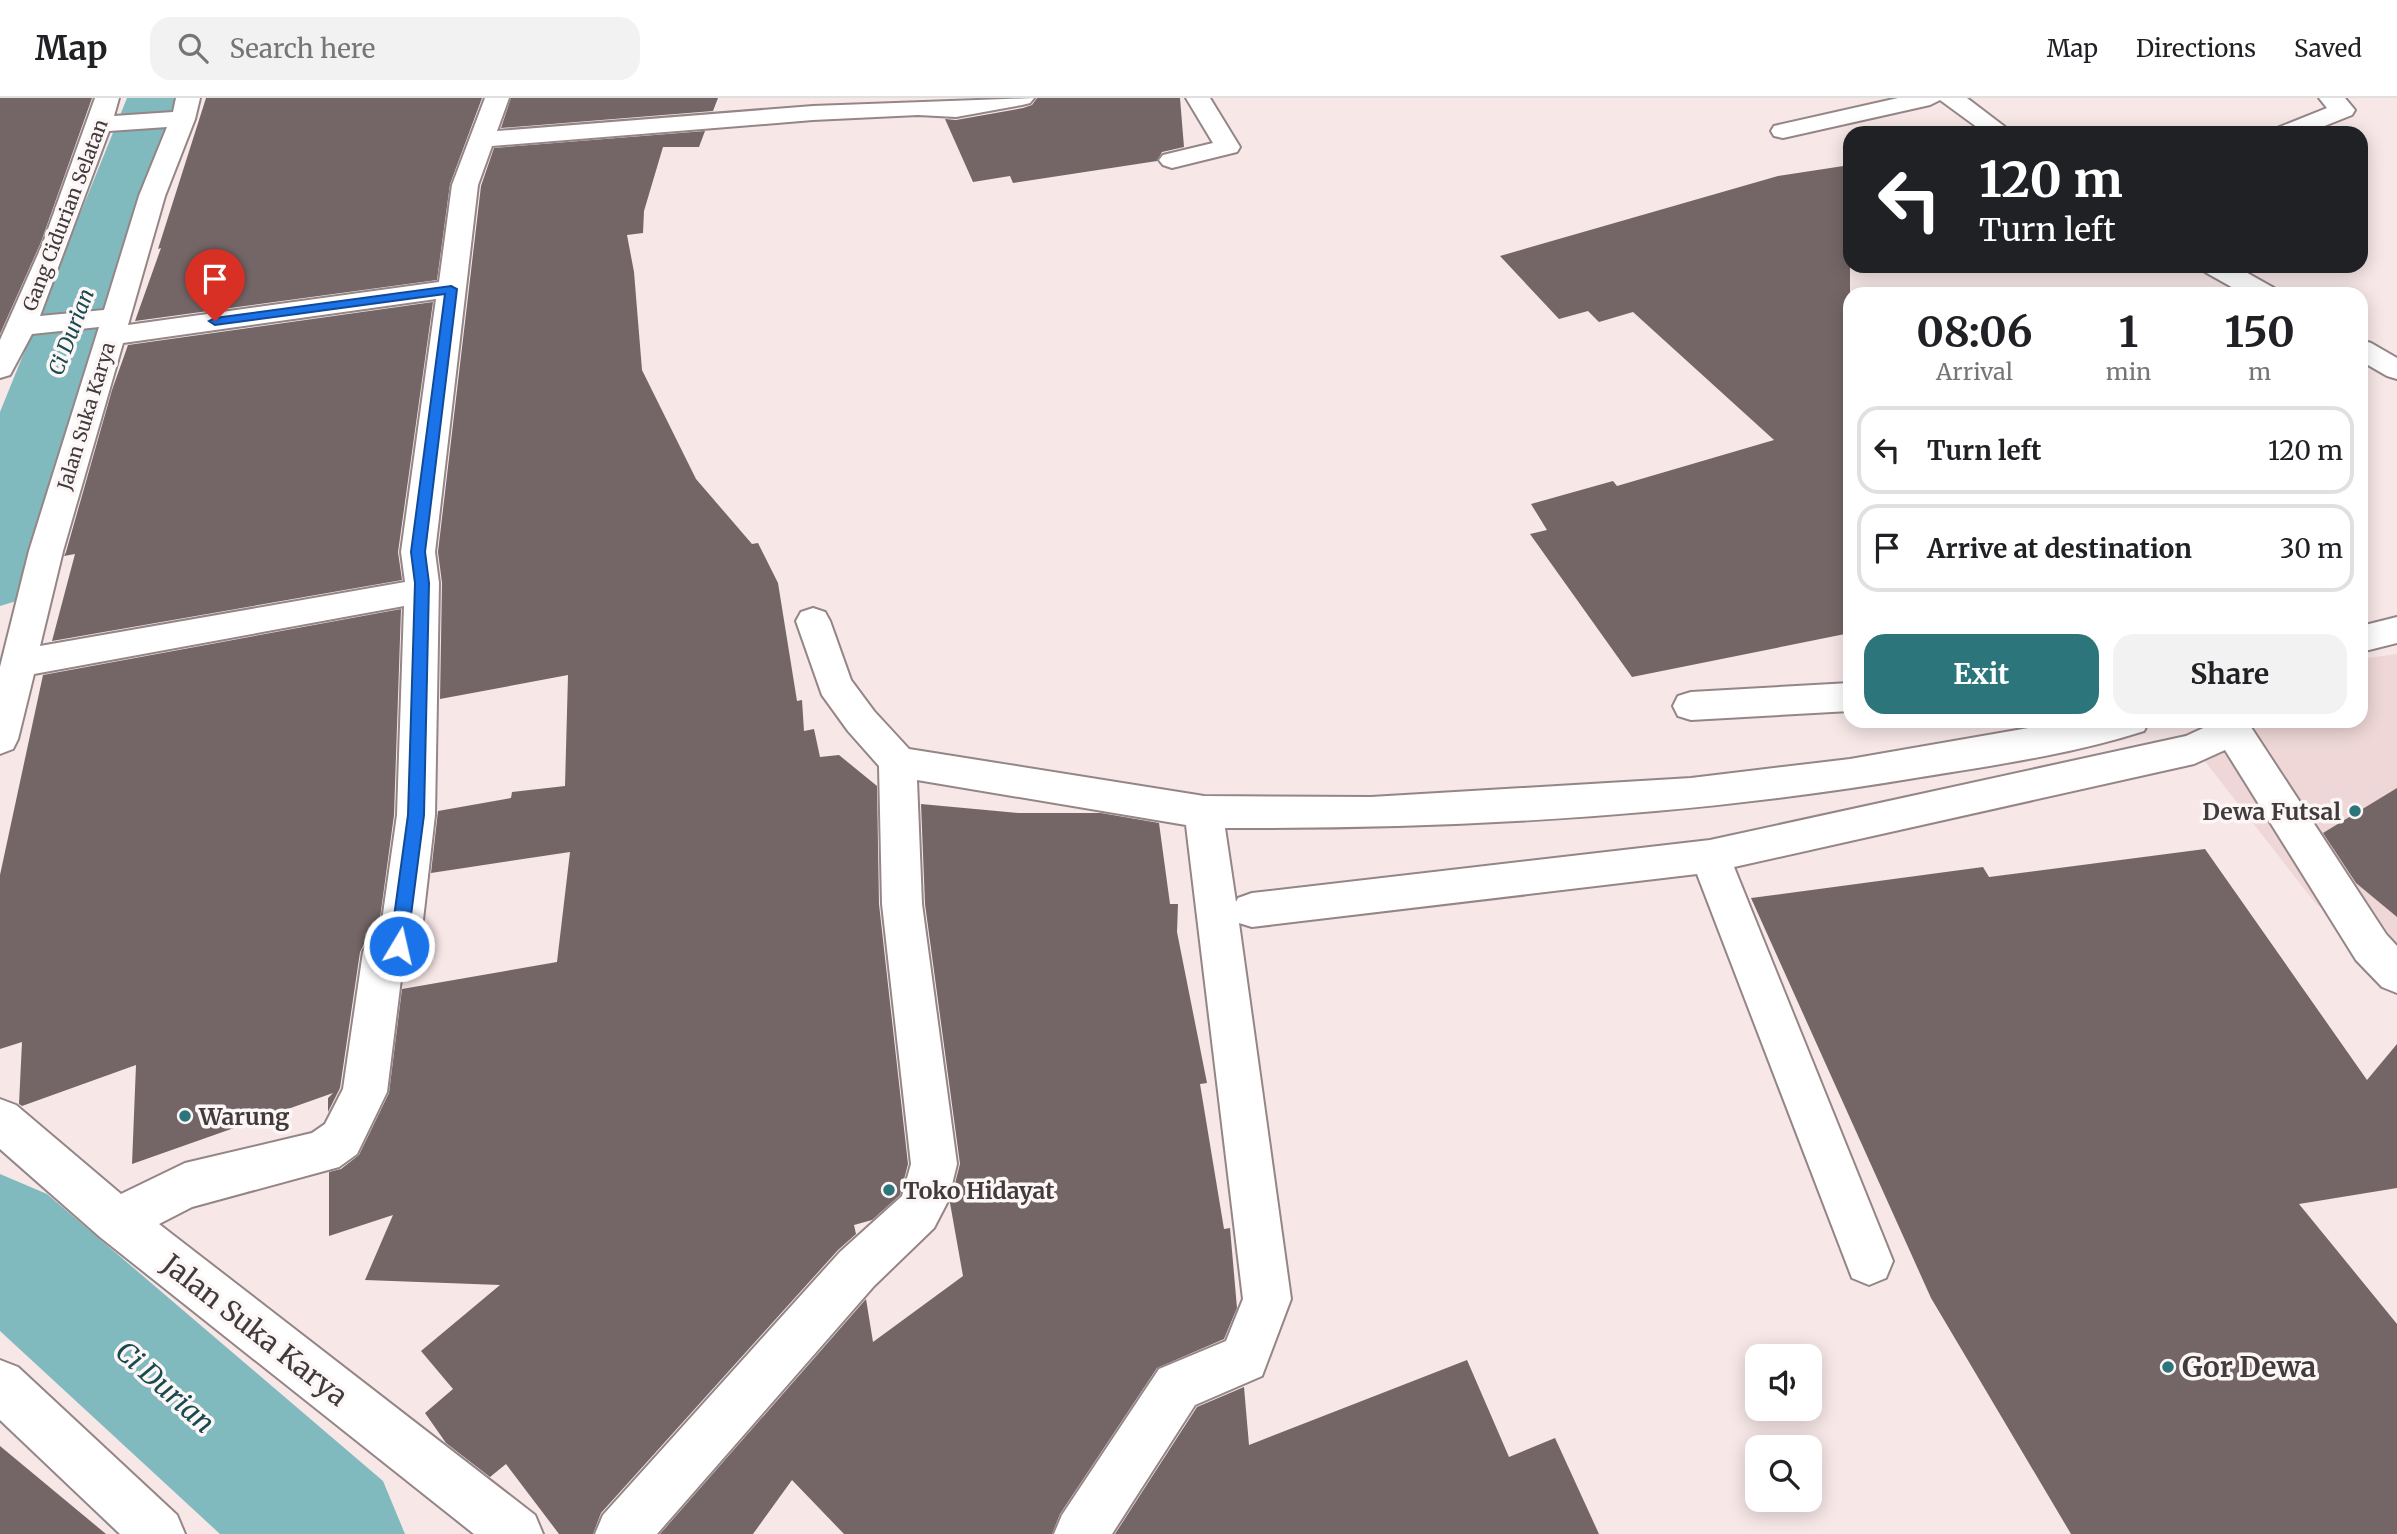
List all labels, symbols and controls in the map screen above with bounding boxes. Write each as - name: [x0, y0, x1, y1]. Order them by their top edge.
- search box: [150, 17, 640, 80]
- text: Map: [35, 28, 108, 69]
- icon: search: [174, 29, 212, 67]
- text: Search here: [230, 32, 375, 65]
- text: Map: [2047, 33, 2098, 64]
- text: Directions: [2136, 33, 2256, 64]
- text: Saved: [2294, 33, 2362, 64]
- street label: Gang Cidurian Selatan: [17, 115, 113, 314]
- text: 120 m: [1979, 149, 2123, 210]
- icon: left: [1864, 154, 1955, 245]
- text: Turn left: [1979, 210, 2116, 250]
- pin: [185, 249, 245, 321]
- icon: arrive: [196, 260, 234, 298]
- water label: Ci Durian: [42, 285, 100, 379]
- text: 08:06: [1916, 306, 2033, 358]
- text: 1: [2119, 306, 2138, 358]
- text: 150: [2225, 306, 2295, 358]
- street label: Jalan Suka Karya: [52, 339, 120, 494]
- text: Arrival: [1936, 357, 2013, 386]
- text: min: [2106, 357, 2151, 386]
- text: m: [2248, 357, 2271, 386]
- icon: left: [1868, 431, 1906, 469]
- text: Turn left: [1927, 434, 2041, 467]
- text: 120 m: [2268, 434, 2343, 467]
- icon: arrive: [1868, 529, 1906, 567]
- text: Arrive at destination: [1927, 532, 2192, 565]
- text: 30 m: [2280, 532, 2343, 565]
- button: Exit: [1864, 634, 2099, 714]
- button: Share: [2113, 634, 2347, 714]
- place label: Dewa Futsal: [2202, 797, 2342, 826]
- marker: Dewa Futsal: [2347, 803, 2363, 819]
- position arrow: [362, 909, 436, 983]
- place label: Warung: [198, 1102, 290, 1131]
- marker: Warung: [177, 1108, 193, 1124]
- place label: Toko Hidayat: [903, 1176, 1054, 1205]
- marker: Toko Hidayat: [881, 1182, 897, 1198]
- street label: Jalan Suka Karya: [154, 1246, 355, 1414]
- water label: Ci Durian: [108, 1333, 222, 1441]
- map controls: [1745, 1344, 1822, 1512]
- button: sound: [1745, 1344, 1822, 1421]
- place label: Gor Dewa: [2182, 1349, 2316, 1385]
- marker: Gor Dewa: [2160, 1359, 2176, 1375]
- button: search: [1745, 1435, 1822, 1512]

